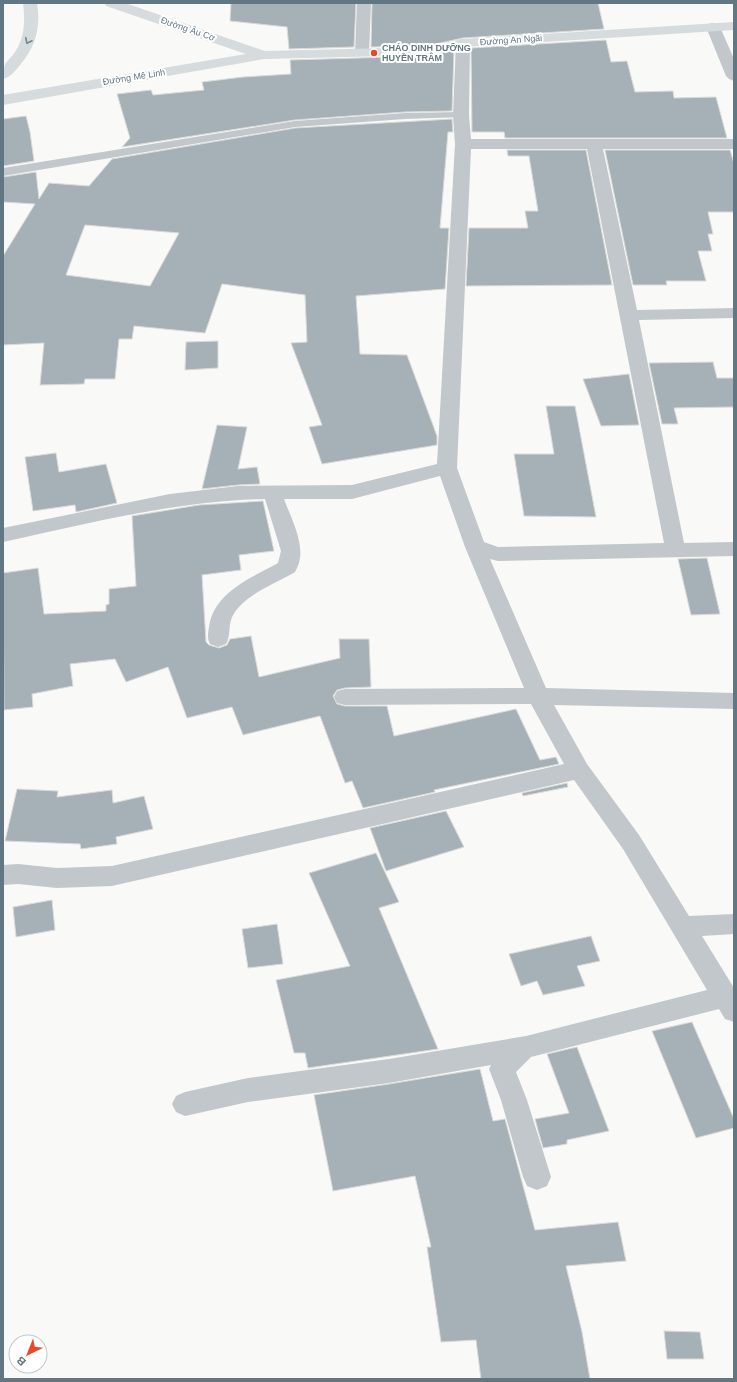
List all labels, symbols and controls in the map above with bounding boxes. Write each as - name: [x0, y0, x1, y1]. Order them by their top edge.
- street label: Đường Âu Cơ: [159, 15, 217, 43]
- street label: Đường An Ngãi: [479, 33, 543, 47]
- one-way arrow: [25, 37, 33, 44]
- place label: CHÁO DINH DƯỠNG HUYỀN TRÂM: [382, 43, 471, 63]
- marker: CHÁO DINH DƯỠNG HUYỀN TRÂM: [369, 48, 379, 58]
- street label: Đường Mê Linh: [102, 67, 166, 87]
- north arrow: [8, 1334, 48, 1374]
- text: B: [14, 1354, 28, 1368]

